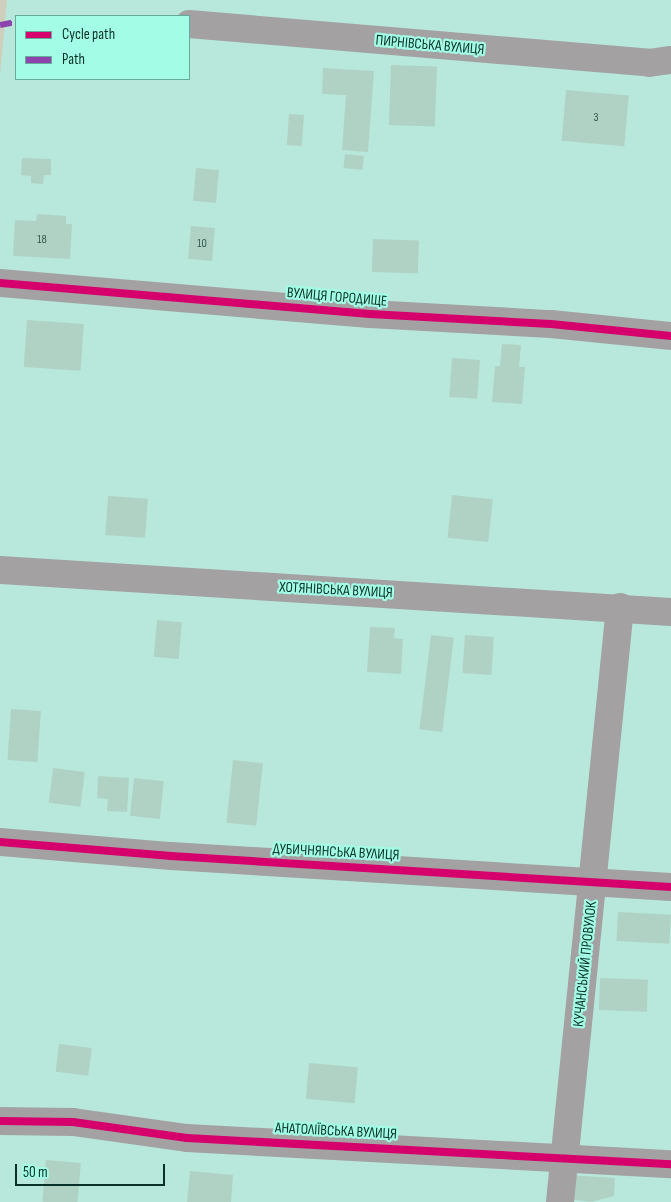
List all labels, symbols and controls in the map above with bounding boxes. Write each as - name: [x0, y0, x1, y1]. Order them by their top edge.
- legend: [15, 15, 190, 80]
- text: Cycle path: [62, 25, 115, 44]
- street label: ПИРНІВСЬКА ВУЛИЦЯ: [375, 31, 485, 59]
- text: Path: [62, 50, 85, 69]
- house number: 3: [593, 111, 599, 125]
- house number: 18: [37, 233, 47, 247]
- house number: 10: [197, 237, 207, 251]
- street label: ВУЛИЦЯ ГОРОДИЩЕ: [286, 284, 388, 310]
- street label: ХОТЯНІВСЬКА ВУЛИЦЯ: [279, 578, 393, 602]
- street label: ДУБИЧНЯНСЬКА ВУЛИЦЯ: [272, 840, 400, 864]
- street label: КУЧАНСЬКИЙ ПРОВУЛОК: [569, 900, 601, 1028]
- street label: АНАТОЛІЇВСЬКА ВУЛИЦЯ: [275, 1119, 397, 1143]
- scale bar: [18, 1154, 168, 1186]
- text: 50 m: [23, 1163, 48, 1182]

